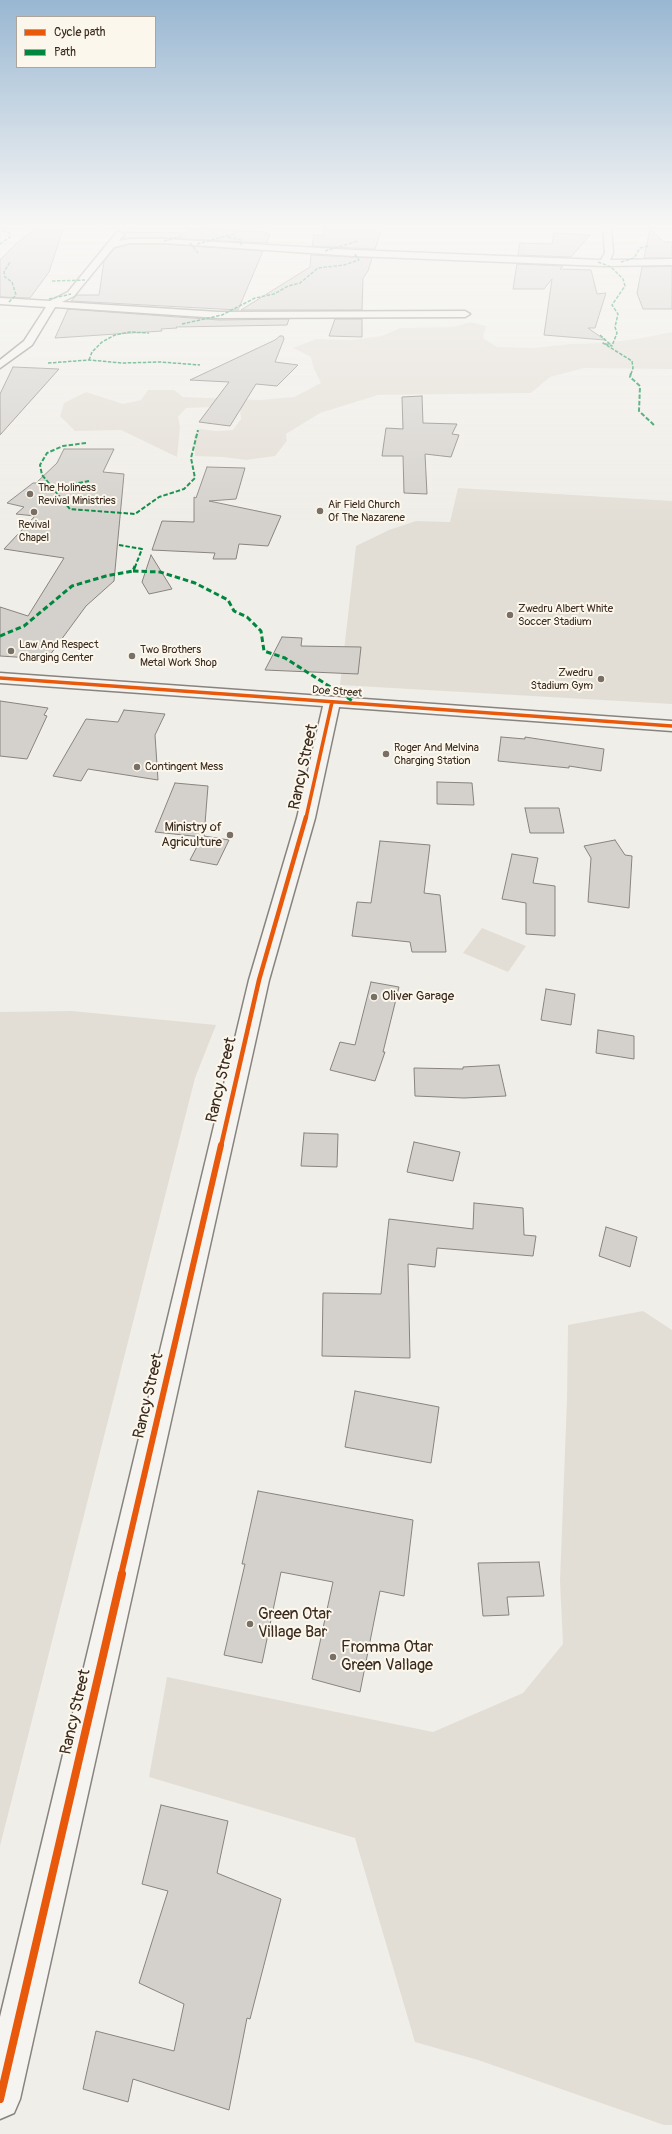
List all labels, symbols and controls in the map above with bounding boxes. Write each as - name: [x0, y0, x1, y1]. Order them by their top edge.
- legend: [16, 16, 156, 68]
- text: Cycle path: [54, 25, 105, 40]
- text: Path: [54, 45, 76, 60]
- place label: The Holiness Revival Ministries: [38, 481, 116, 507]
- marker: The Holiness Revival Ministries: [25, 489, 35, 499]
- place label: Air Field Church Of The Nazarene: [328, 498, 405, 524]
- marker: Air Field Church Of The Nazarene: [315, 506, 325, 516]
- marker: Revival Chapel: [29, 507, 39, 517]
- place label: Revival Chapel: [18, 518, 50, 544]
- place label: Zwedru Albert White Soccer Stadium: [518, 602, 613, 628]
- marker: Zwedru Albert White Soccer Stadium: [505, 610, 515, 620]
- place label: Law And Respect Charging Center: [19, 638, 99, 664]
- place label: Two Brothers Metal Work Shop: [140, 643, 217, 669]
- marker: Law And Respect Charging Center: [6, 646, 16, 656]
- marker: Two Brothers Metal Work Shop: [127, 651, 137, 661]
- place label: Zwedru Stadium Gym: [531, 666, 593, 692]
- marker: Zwedru Stadium Gym: [596, 674, 606, 684]
- street label: Doe Street: [311, 684, 363, 700]
- street label: Rancy Street: [286, 722, 322, 812]
- place label: Roger And Melvina Charging Station: [394, 741, 479, 767]
- marker: Roger And Melvina Charging Station: [381, 749, 391, 759]
- place label: Contingent Mess: [145, 760, 223, 774]
- marker: Contingent Mess: [132, 762, 142, 772]
- place label: Ministry of Agriculture: [161, 820, 222, 851]
- marker: Ministry of Agriculture: [225, 830, 235, 840]
- place label: Oliver Garage: [382, 989, 454, 1005]
- marker: Oliver Garage: [369, 992, 379, 1002]
- street label: Rancy Street: [203, 1035, 241, 1125]
- street label: Rancy Street: [130, 1351, 168, 1441]
- place label: Green Otar Village Bar: [258, 1605, 332, 1643]
- marker: Green Otar Village Bar: [245, 1619, 255, 1629]
- place label: Fromma Otar Green Vallage: [341, 1638, 433, 1676]
- marker: Fromma Otar Green Vallage: [328, 1652, 338, 1662]
- street label: Rancy Street: [57, 1667, 95, 1757]

